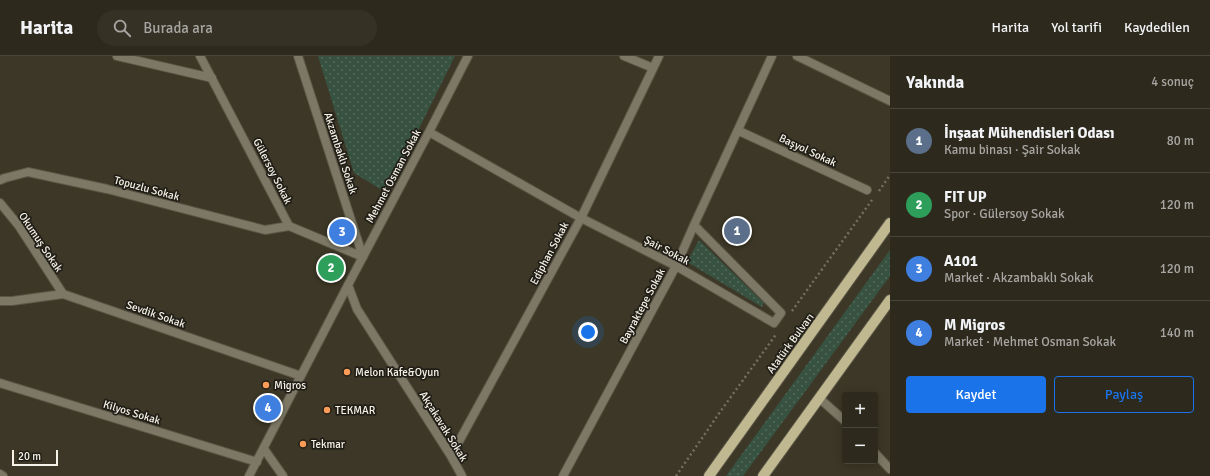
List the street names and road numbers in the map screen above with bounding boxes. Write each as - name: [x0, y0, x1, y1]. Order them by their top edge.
- street label: Akzambaklı Sokak: [321, 111, 360, 196]
- street label: Mehmet Osman Sokak: [363, 127, 424, 225]
- street label: Başyol Sokak: [777, 131, 839, 170]
- street label: Gülersoy Sokak: [250, 136, 295, 207]
- street label: Topuzlu Sokak: [113, 174, 181, 204]
- street label: Okumuş Sokak: [16, 210, 66, 275]
- street label: Ediphan Sokak: [527, 219, 572, 287]
- street label: Şair Sokak: [642, 233, 692, 268]
- street label: Bayraktepe Sokak: [617, 266, 668, 346]
- street label: Sevdik Sokak: [125, 298, 188, 331]
- street label: Atatürk Bulvarı: [764, 311, 817, 376]
- street label: Akçakavak Sokak: [417, 389, 471, 464]
- street label: Kilyos Sokak: [102, 398, 162, 427]

